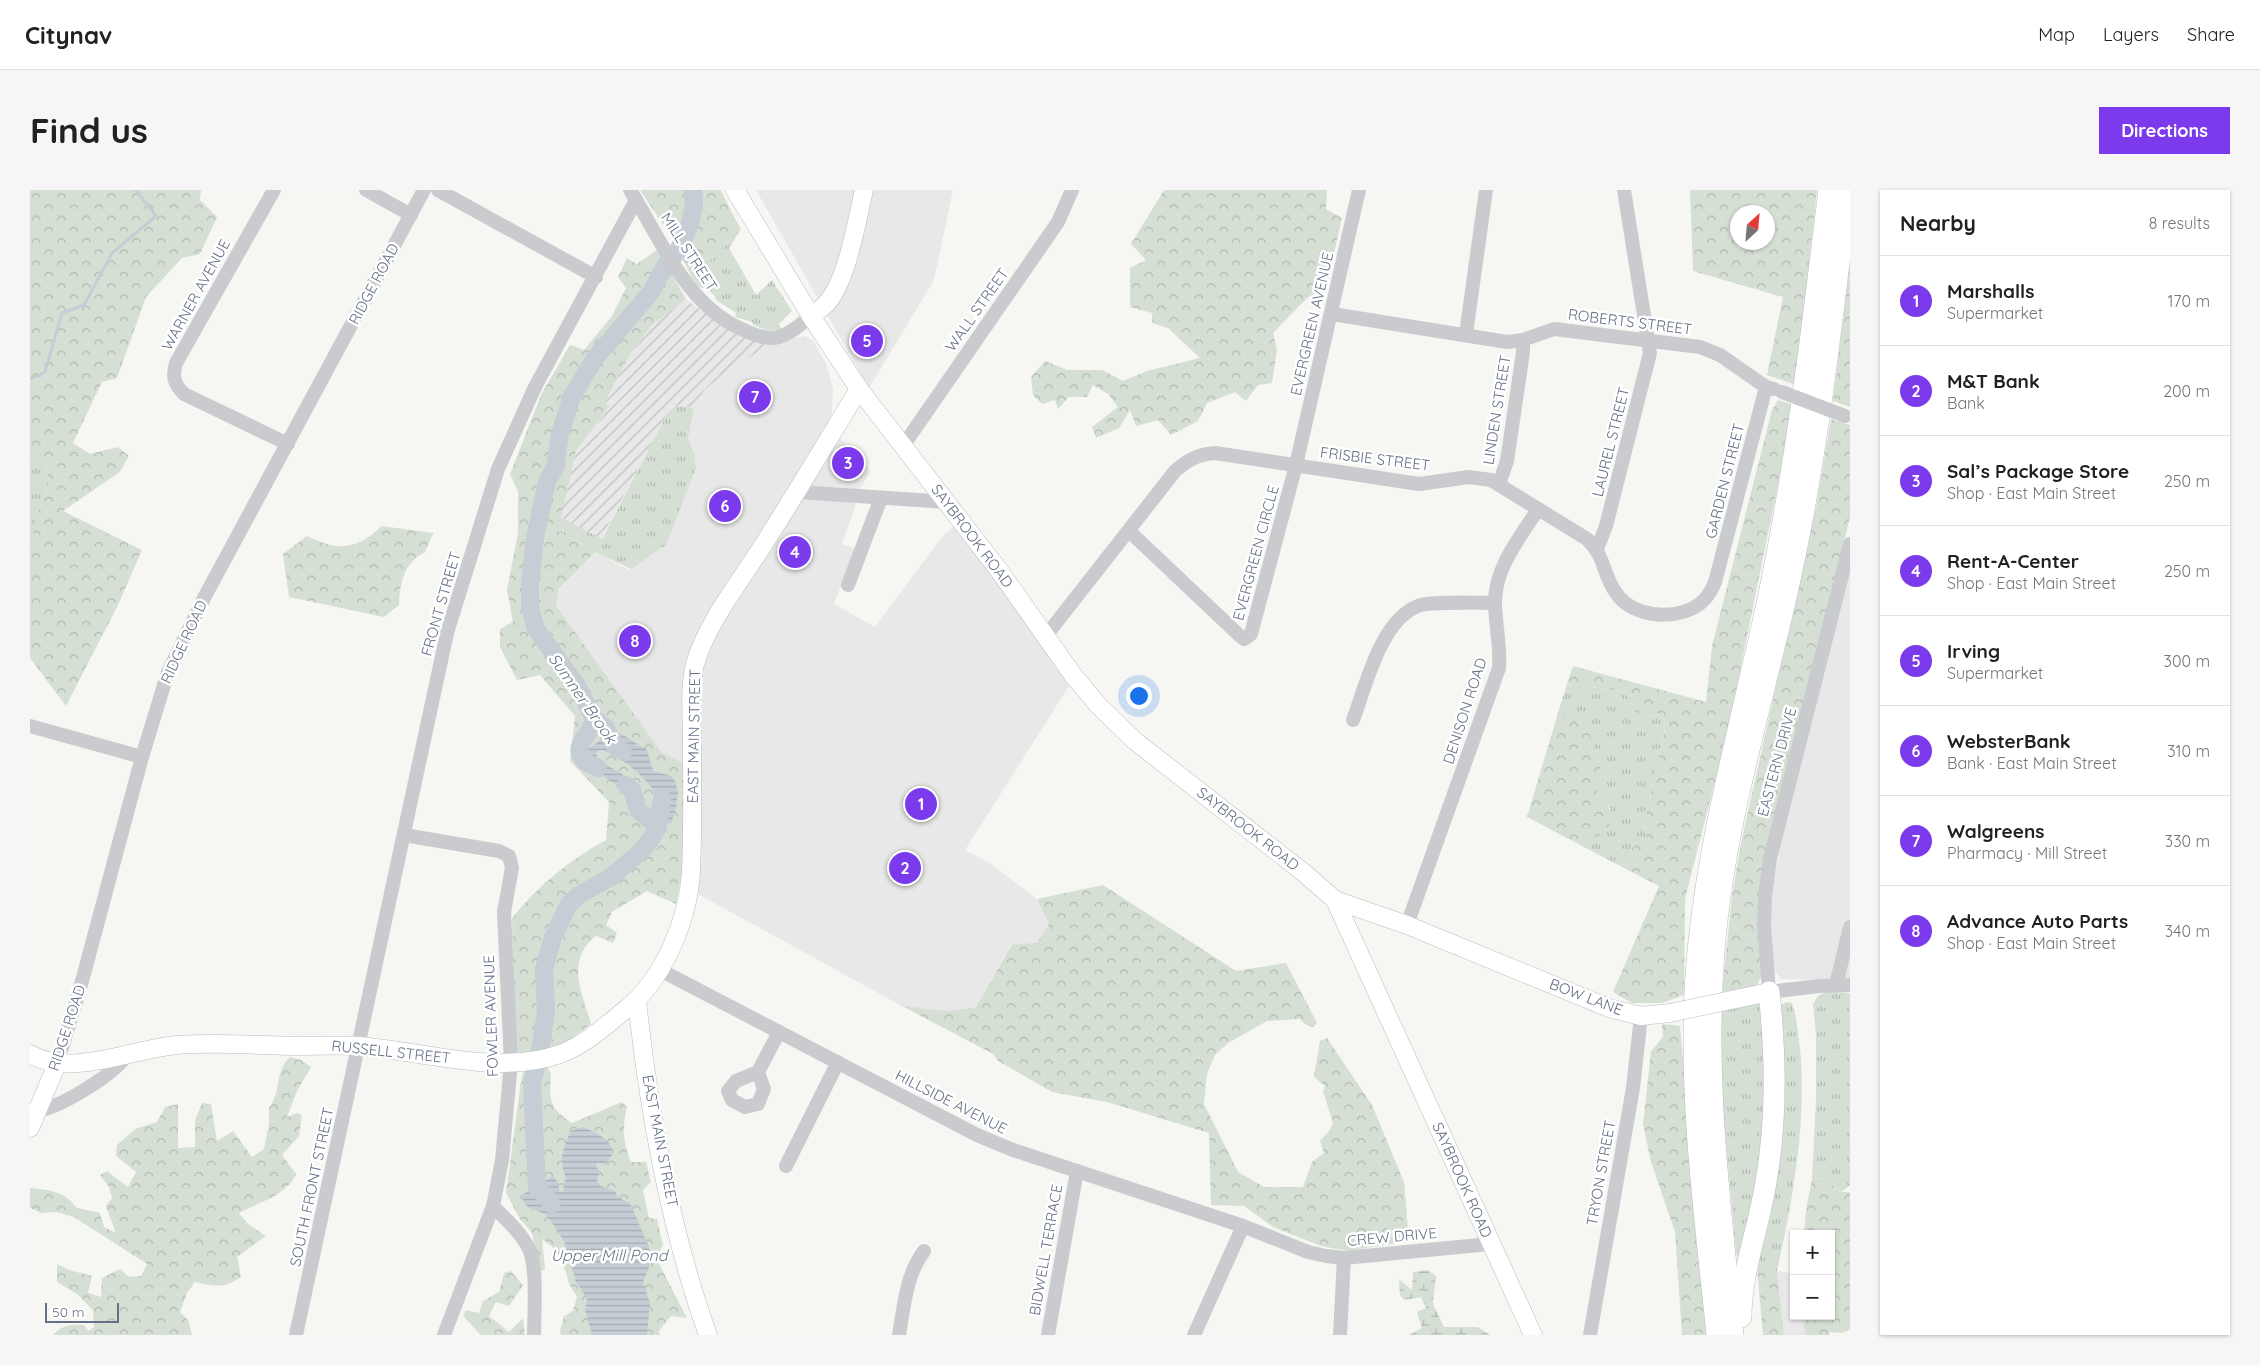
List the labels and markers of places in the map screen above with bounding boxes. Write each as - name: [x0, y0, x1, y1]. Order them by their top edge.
- pin: 5: [851, 322, 883, 360]
- pin: 7: [739, 378, 771, 416]
- pin: 3: [832, 444, 864, 482]
- pin: 6: [709, 487, 741, 525]
- pin: 4: [779, 533, 811, 571]
- pin: 8: [619, 622, 651, 660]
- pin: 1: [905, 785, 937, 823]
- pin: 2: [889, 849, 921, 887]

